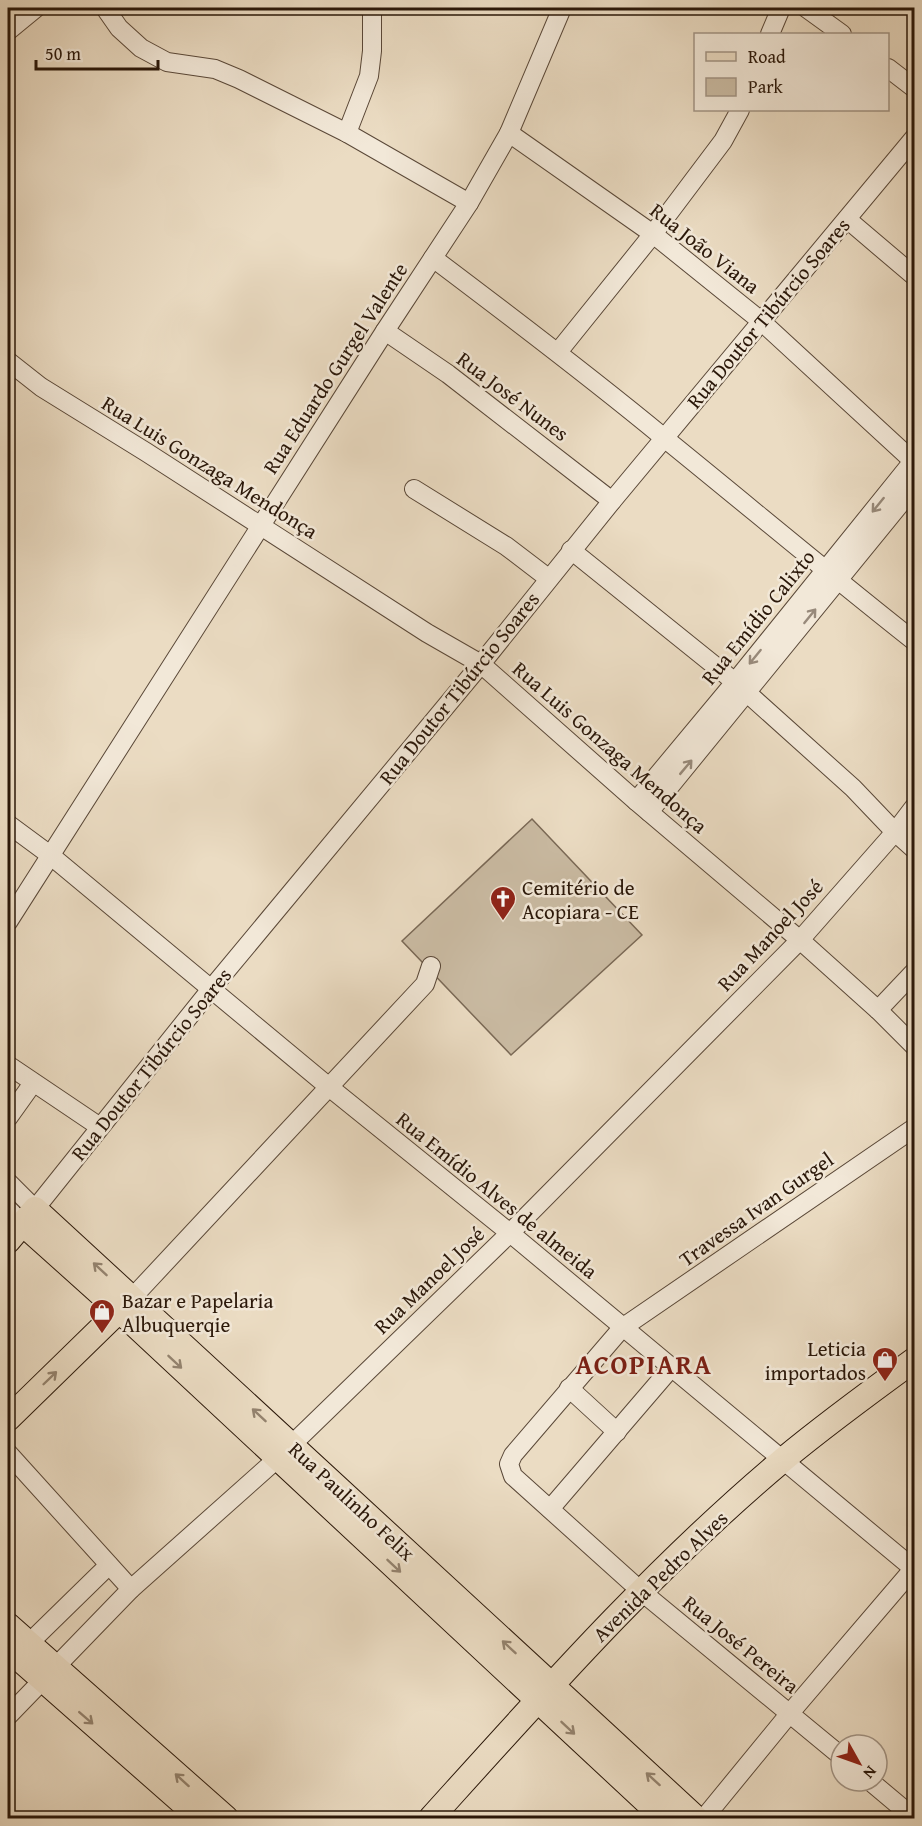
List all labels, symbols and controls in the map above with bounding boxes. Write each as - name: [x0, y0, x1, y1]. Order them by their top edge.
- scale bar: [36, 33, 158, 71]
- legend: [694, 33, 889, 111]
- text: 50 m: [45, 40, 81, 67]
- text: Road: [748, 43, 786, 70]
- text: Park: [748, 73, 784, 100]
- street label: Rua João Viana: [643, 195, 767, 301]
- street label: Rua Doutor Tibúrcio Soares: [679, 211, 857, 415]
- street label: Rua Eduardo Gurgel Valente: [255, 256, 415, 480]
- street label: Rua José Nunes: [450, 344, 576, 448]
- street label: Rua Luis Gonzaga Mendonça: [96, 388, 324, 546]
- one-way arrow: [871, 497, 884, 513]
- street label: Rua Emídio Calixto: [694, 543, 822, 691]
- street label: Rua Doutor Tibúrcio Soares: [371, 585, 547, 791]
- one-way arrow: [803, 608, 816, 624]
- one-way arrow: [749, 649, 762, 665]
- street label: Rua Luis Gonzaga Mendonça: [506, 654, 714, 841]
- one-way arrow: [679, 759, 692, 775]
- place label: Cemitério de Acopiara - CE: [522, 872, 639, 927]
- street label: Rua Manoel José: [710, 872, 830, 998]
- church icon: Cemitério de Acopiara - CE: [488, 884, 518, 922]
- street label: Rua Doutor Tibúrcio Soares: [63, 961, 239, 1167]
- street label: Rua Emídio Alves de almeida: [390, 1104, 604, 1286]
- street label: Travessa Ivan Gurgel: [672, 1144, 840, 1274]
- street label: Rua Manoel José: [367, 1219, 491, 1341]
- one-way arrow: [92, 1261, 107, 1276]
- place label: Bazar e Papelaria Albuquerqie: [122, 1285, 273, 1340]
- shop icon: Bazar e Papelaria Albuquerqie: [87, 1297, 117, 1335]
- place label: Leticia importados: [765, 1333, 866, 1388]
- district label: ACOPIARA: [575, 1344, 713, 1384]
- shop icon: Leticia importados: [870, 1345, 900, 1383]
- one-way arrow: [167, 1355, 182, 1369]
- one-way arrow: [42, 1371, 57, 1385]
- one-way arrow: [252, 1408, 267, 1422]
- street label: Rua Paulinho Felix: [282, 1434, 422, 1568]
- street label: Avenida Pedro Alves: [585, 1503, 735, 1649]
- one-way arrow: [387, 1559, 402, 1574]
- street label: Rua José Pereira: [676, 1587, 806, 1701]
- one-way arrow: [502, 1640, 517, 1654]
- one-way arrow: [78, 1711, 93, 1725]
- one-way arrow: [560, 1721, 575, 1735]
- north arrow: [829, 1733, 889, 1793]
- text: N: [858, 1761, 883, 1785]
- one-way arrow: [646, 1772, 661, 1786]
- one-way arrow: [175, 1773, 190, 1787]

